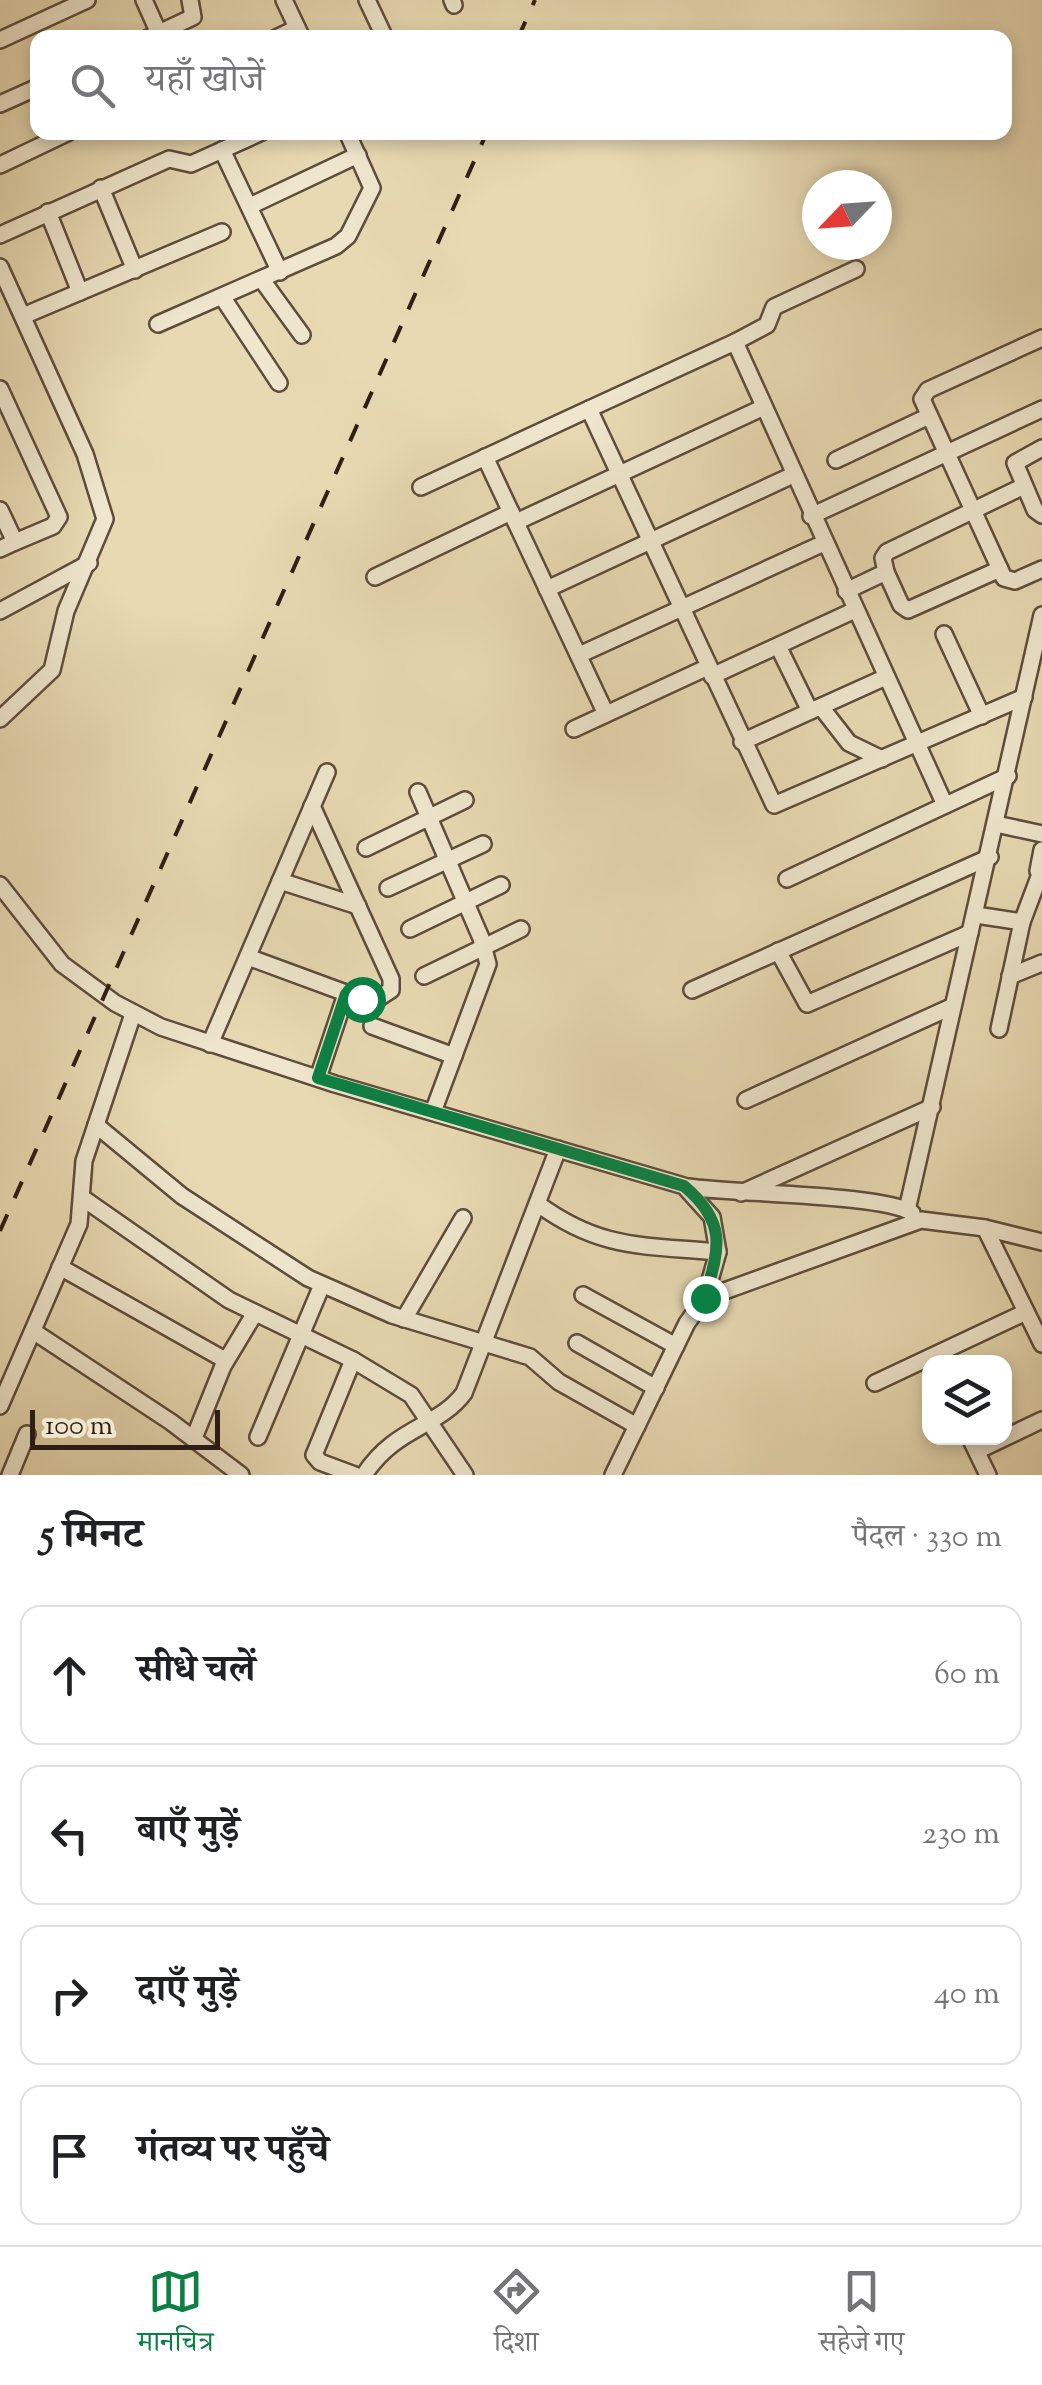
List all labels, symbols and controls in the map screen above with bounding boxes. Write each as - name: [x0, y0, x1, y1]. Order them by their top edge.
- search box: [30, 30, 1012, 140]
- text: यहाँ खोजें: [145, 55, 264, 109]
- icon: search: [65, 58, 120, 113]
- north arrow: [802, 170, 892, 260]
- route start: [340, 977, 386, 1023]
- route end: [683, 1276, 729, 1322]
- map controls: [922, 1355, 1012, 1445]
- button: layers: [922, 1355, 1012, 1445]
- scale bar: [30, 1405, 220, 1450]
- text: 100 m: [45, 1407, 113, 1447]
- text: 5 मिनट: [40, 1507, 143, 1567]
- text: पैदल · 330 m: [852, 1515, 1002, 1561]
- text: सीधे चलें: [137, 1645, 255, 1699]
- icon: ahead: [42, 1648, 97, 1703]
- text: 60 m: [934, 1652, 1000, 1698]
- text: बाएँ मुड़ें: [137, 1805, 239, 1859]
- icon: left: [42, 1808, 97, 1863]
- text: 230 m: [922, 1812, 1000, 1858]
- text: दाएँ मुड़ें: [137, 1965, 238, 2019]
- icon: right: [42, 1968, 97, 2023]
- text: 40 m: [934, 1972, 1000, 2018]
- text: गंतव्य पर पहुँचे: [137, 2125, 329, 2179]
- icon: arrive: [42, 2128, 97, 2183]
- tab: मानचित्र: [138, 2264, 214, 2369]
- tab: दिशा: [489, 2264, 544, 2369]
- tab: सहेजे गए: [819, 2264, 904, 2369]

